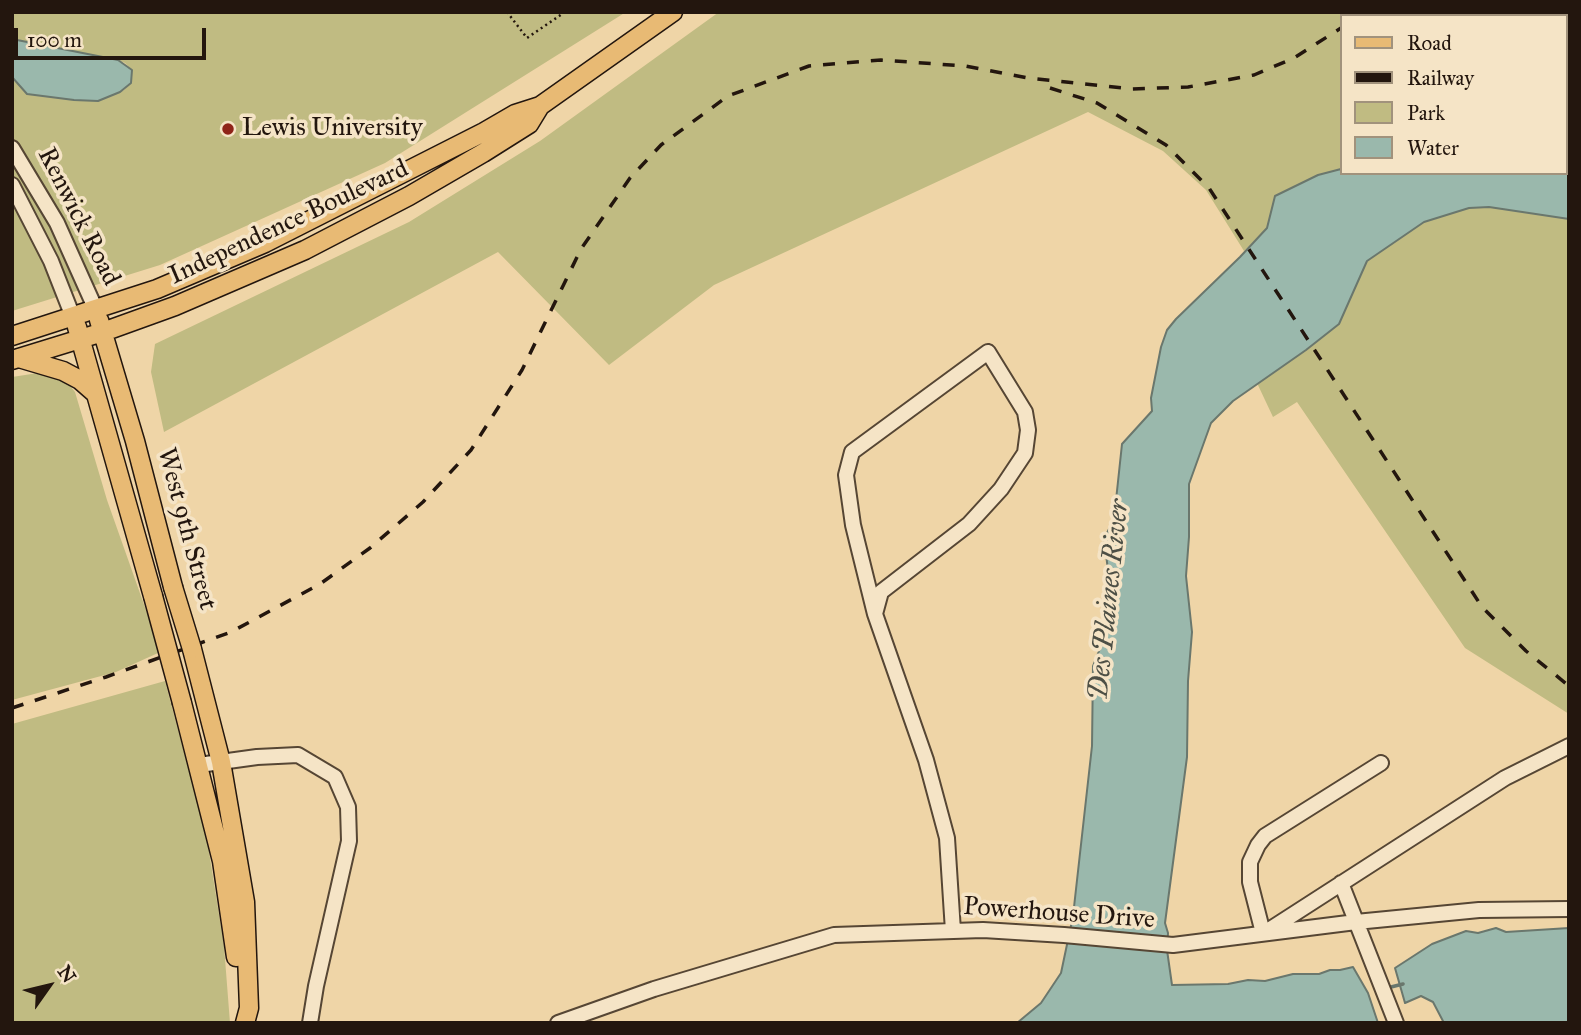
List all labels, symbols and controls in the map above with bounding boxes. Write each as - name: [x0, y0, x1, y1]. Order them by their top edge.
- scale bar: [18, 14, 210, 58]
- legend: [1340, 14, 1567, 175]
- text: 100 m: [27, 27, 82, 53]
- text: Road: [1407, 30, 1452, 56]
- text: Railway: [1407, 65, 1474, 91]
- text: Park: [1407, 100, 1445, 126]
- place label: Lewis University: [242, 113, 423, 145]
- marker: Lewis University: [220, 121, 236, 137]
- text: Water: [1407, 135, 1459, 161]
- street label: Renwick Road: [30, 143, 126, 291]
- street label: Independence Boulevard: [164, 154, 414, 292]
- street label: West 9th Street: [149, 445, 223, 613]
- water label: Des Plaines River: [1083, 498, 1137, 702]
- street label: Powerhouse Drive: [962, 892, 1156, 936]
- north arrow: [14, 951, 84, 1021]
- text: N: [53, 961, 81, 987]

